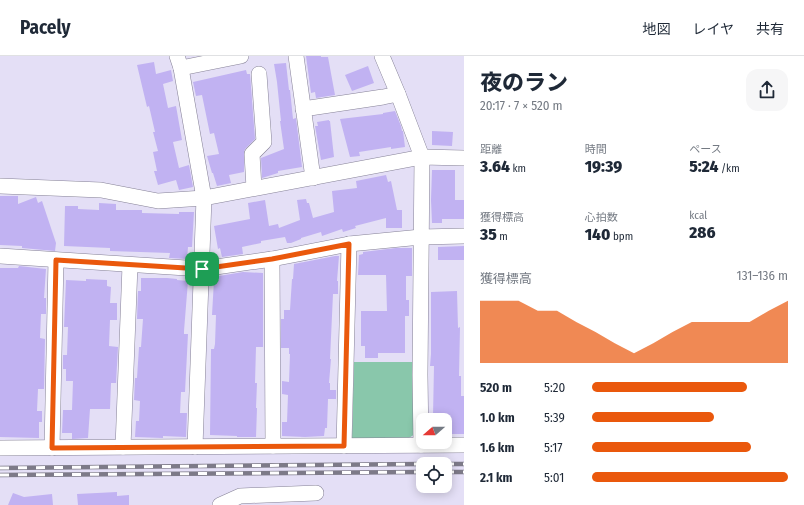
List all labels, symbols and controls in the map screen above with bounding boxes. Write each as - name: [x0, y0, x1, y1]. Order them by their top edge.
- text: Pacely: [20, 16, 70, 39]
- text: 地図: [642, 21, 670, 38]
- text: レイヤ: [692, 21, 734, 38]
- text: 共有: [756, 21, 784, 38]
- text: 夜のラン: [480, 69, 568, 96]
- button: share: [746, 69, 788, 111]
- text: 20:17 · 7 × 520 m: [480, 98, 563, 113]
- text: 距離: [480, 143, 502, 156]
- text: 時間: [585, 143, 607, 156]
- text: ペース: [689, 143, 722, 156]
- text: 3.64: [480, 156, 510, 177]
- text: 19:39: [585, 156, 622, 177]
- text: 5:24: [689, 156, 718, 177]
- text: km: [510, 162, 526, 175]
- text: /km: [718, 162, 740, 175]
- text: kcal: [689, 209, 707, 222]
- text: 獲得標高: [480, 211, 524, 224]
- text: 心拍数: [585, 211, 618, 224]
- text: 286: [689, 222, 716, 243]
- text: 35: [480, 224, 497, 245]
- text: 140: [585, 224, 610, 245]
- text: m: [497, 230, 508, 243]
- text: bpm: [610, 230, 633, 243]
- pin: [185, 252, 219, 286]
- icon: arrive: [191, 258, 213, 280]
- text: 131–136 m: [737, 268, 788, 283]
- text: 獲得標高: [480, 271, 532, 286]
- text: 520 m: [480, 380, 512, 395]
- text: 5:20: [544, 380, 565, 395]
- text: 1.0 km: [480, 410, 515, 425]
- text: 5:39: [544, 410, 565, 425]
- north arrow: [416, 413, 452, 449]
- map controls: [416, 413, 452, 493]
- text: 1.6 km: [480, 440, 514, 455]
- text: 5:17: [544, 440, 563, 455]
- button: locate: [416, 457, 452, 493]
- text: 2.1 km: [480, 470, 512, 485]
- text: 5:01: [544, 470, 564, 485]

